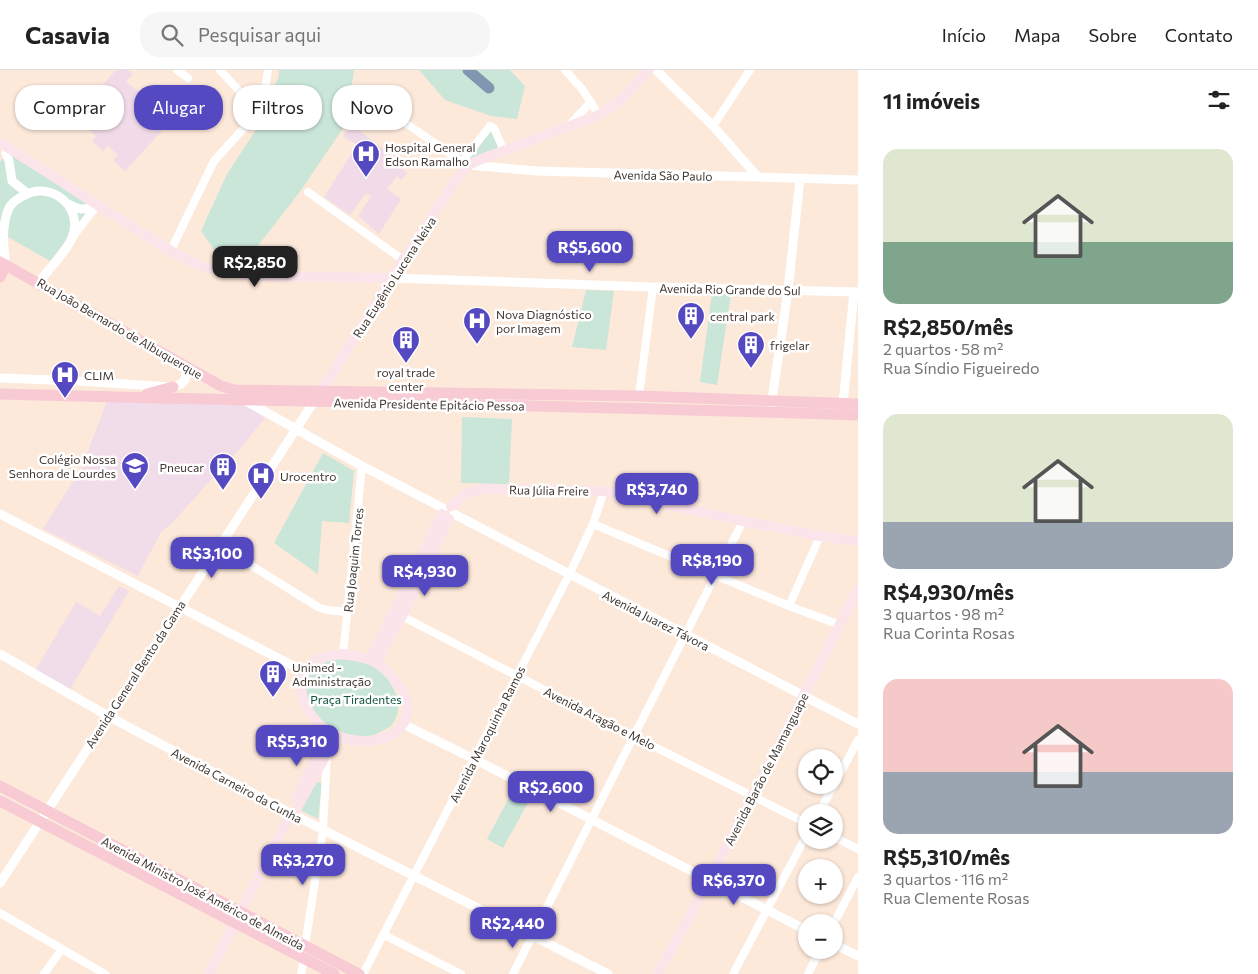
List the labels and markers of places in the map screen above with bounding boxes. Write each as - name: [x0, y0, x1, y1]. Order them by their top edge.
- hospital icon: Hospital General Edson Ramalho: [351, 139, 381, 178]
- place label: Hospital General Edson Ramalho: [385, 140, 476, 168]
- pin: R$5,600: [544, 230, 636, 273]
- pin: R$2,850: [209, 246, 301, 288]
- building icon: central park: [676, 301, 706, 340]
- hospital icon: Nova Diagnóstico por Imagem: [462, 306, 492, 345]
- place label: Nova Diagnóstico por Imagem: [496, 307, 592, 335]
- place label: central park: [710, 309, 776, 323]
- building icon: royal trade center: [391, 325, 421, 364]
- building icon: frigelar: [736, 330, 766, 369]
- place label: frigelar: [770, 338, 810, 352]
- hospital icon: CLIM: [50, 360, 80, 399]
- place label: royal trade center: [377, 365, 435, 393]
- place label: CLIM: [84, 368, 114, 382]
- school or university icon: Colégio Nossa Senhora de Lourdes: [120, 451, 150, 490]
- place label: Colégio Nossa Senhora de Lourdes: [9, 452, 116, 480]
- building icon: Pneucar: [208, 452, 238, 491]
- place label: Pneucar: [160, 460, 204, 474]
- hospital icon: Urocentro: [246, 461, 276, 500]
- place label: Urocentro: [280, 469, 336, 483]
- pin: R$3,740: [611, 472, 703, 515]
- pin: R$3,100: [166, 536, 258, 579]
- pin: R$8,190: [666, 544, 758, 586]
- pin: R$4,930: [379, 554, 471, 597]
- building icon: Unimed - Administração: [258, 659, 288, 698]
- place label: Unimed - Administração: [292, 660, 371, 688]
- pin: R$5,310: [251, 724, 343, 767]
- pin: R$2,600: [505, 770, 597, 813]
- pin: R$3,270: [257, 844, 349, 886]
- pin: R$6,370: [688, 864, 780, 906]
- pin: R$2,440: [467, 906, 559, 949]

